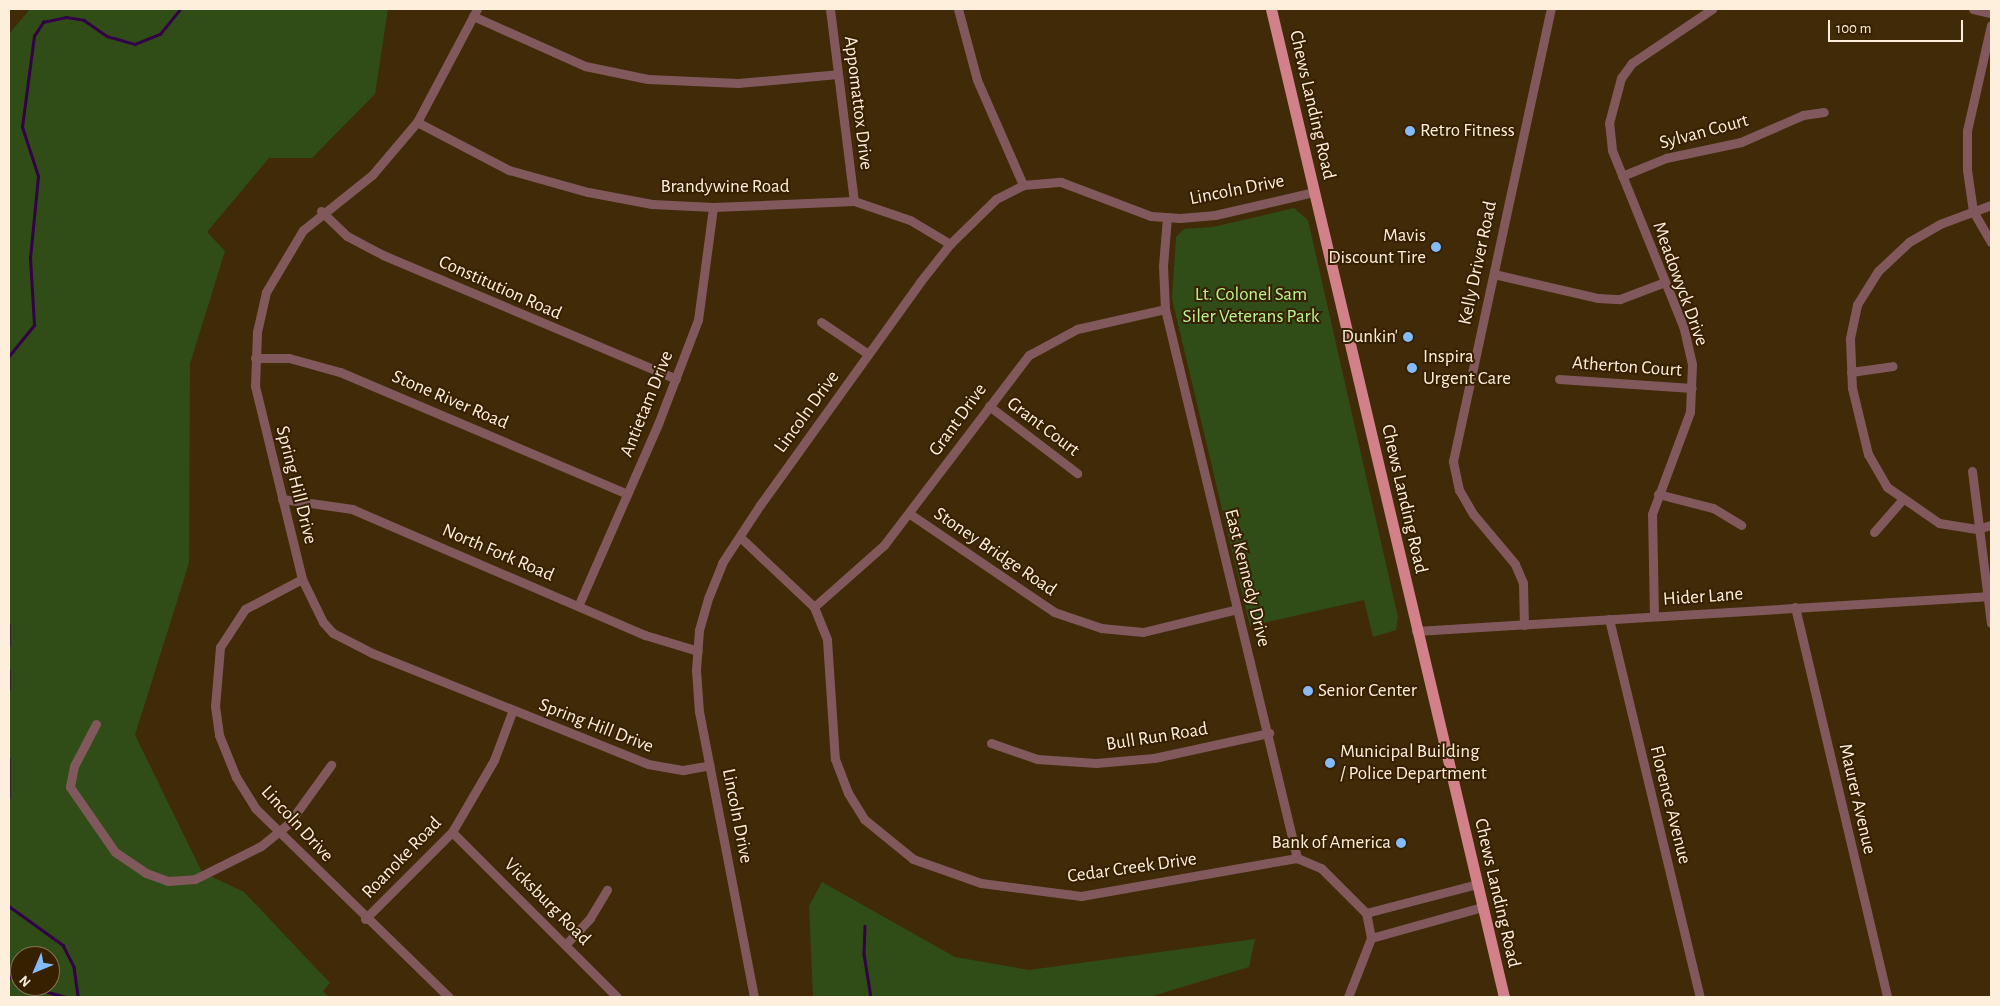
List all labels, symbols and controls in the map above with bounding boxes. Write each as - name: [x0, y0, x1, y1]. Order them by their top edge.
- scale bar: [1830, 10, 1965, 42]
- text: 100 m: [1836, 21, 1871, 36]
- street label: Chews Landing Road: [1284, 28, 1340, 182]
- street label: Appomattox Drive: [838, 35, 878, 171]
- street label: Sylvan Court: [1657, 109, 1751, 155]
- place label: Retro Fitness: [1420, 120, 1515, 142]
- marker: Retro Fitness: [1404, 125, 1416, 137]
- street label: Lincoln Drive: [1188, 170, 1286, 210]
- street label: Brandywine Road: [660, 176, 790, 198]
- street label: Kelly Driver Road: [1454, 199, 1502, 327]
- street label: Meadowyck Drive: [1647, 219, 1713, 349]
- place label: Mavis Discount Tire: [1328, 225, 1426, 269]
- marker: Mavis Discount Tire: [1430, 241, 1442, 253]
- street label: Constitution Road: [435, 251, 565, 325]
- park label: Lt. Colonel Sam Siler Veterans Park: [1183, 284, 1319, 328]
- place label: Dunkin': [1341, 326, 1398, 348]
- marker: Dunkin': [1402, 331, 1414, 343]
- place label: Inspira Urgent Care: [1423, 346, 1511, 390]
- street label: Antietam Drive: [615, 348, 679, 460]
- street label: Atherton Court: [1571, 352, 1683, 382]
- marker: Inspira Urgent Care: [1405, 361, 1419, 375]
- street label: Stone River Road: [388, 365, 512, 435]
- street label: Lincoln Drive: [770, 366, 844, 458]
- street label: Grant Drive: [924, 379, 992, 461]
- street label: Grant Court: [1002, 392, 1084, 462]
- street label: Chews Landing Road: [1376, 422, 1432, 576]
- street label: Spring Hill Drive: [270, 424, 322, 546]
- street label: Stoney Bridge Road: [929, 502, 1061, 602]
- street label: East Kennedy Drive: [1219, 507, 1275, 649]
- street label: North Fork Road: [439, 519, 557, 587]
- street label: Hider Lane: [1662, 583, 1744, 611]
- place label: Senior Center: [1318, 680, 1417, 702]
- marker: Senior Center: [1302, 685, 1314, 697]
- street label: Spring Hill Drive: [535, 694, 657, 758]
- street label: Bull Run Road: [1104, 718, 1210, 756]
- place label: Municipal Building / Police Department: [1340, 741, 1487, 785]
- street label: Maurer Avenue: [1833, 742, 1881, 856]
- street label: Florence Avenue: [1644, 743, 1696, 867]
- marker: Municipal Building / Police Department: [1324, 757, 1336, 769]
- street label: Lincoln Drive: [717, 767, 757, 865]
- street label: Lincoln Drive: [256, 781, 338, 867]
- street label: Roanoke Road: [357, 812, 447, 904]
- street label: Chews Landing Road: [1469, 816, 1525, 970]
- place label: Bank of America: [1271, 832, 1391, 854]
- marker: Bank of America: [1395, 837, 1407, 849]
- street label: Cedar Creek Drive: [1066, 848, 1198, 888]
- street label: Vicksburg Road: [499, 854, 595, 950]
- north arrow: [10, 946, 60, 996]
- text: N: [17, 973, 33, 989]

